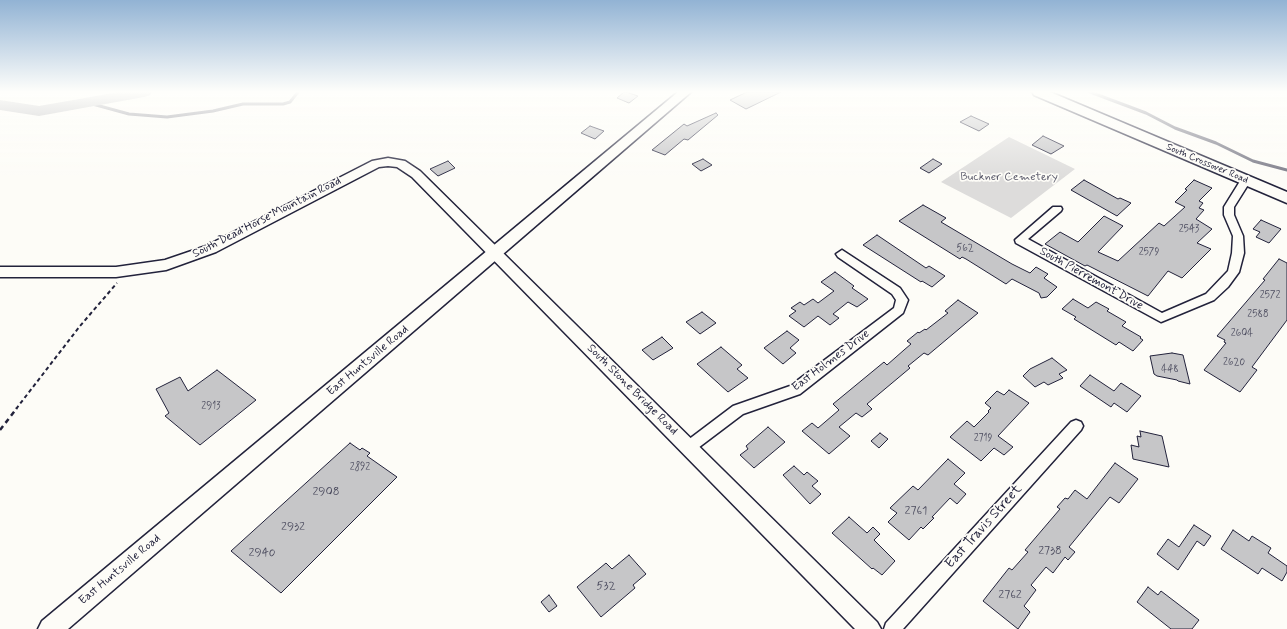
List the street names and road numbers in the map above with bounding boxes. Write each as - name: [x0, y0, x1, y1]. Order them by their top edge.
- street label: South Crossover Road: [1164, 141, 1250, 187]
- street label: South Dead Horse Mountain Road: [190, 174, 344, 262]
- street label: South Pierremont Drive: [1037, 245, 1145, 313]
- street label: East Huntsville Road: [324, 323, 412, 399]
- street label: East Holmes Drive: [789, 327, 873, 395]
- street label: South Stone Bridge Road: [584, 342, 680, 438]
- street label: East Travis Street: [942, 482, 1026, 572]
- street label: East Huntsville Road: [76, 532, 164, 608]

